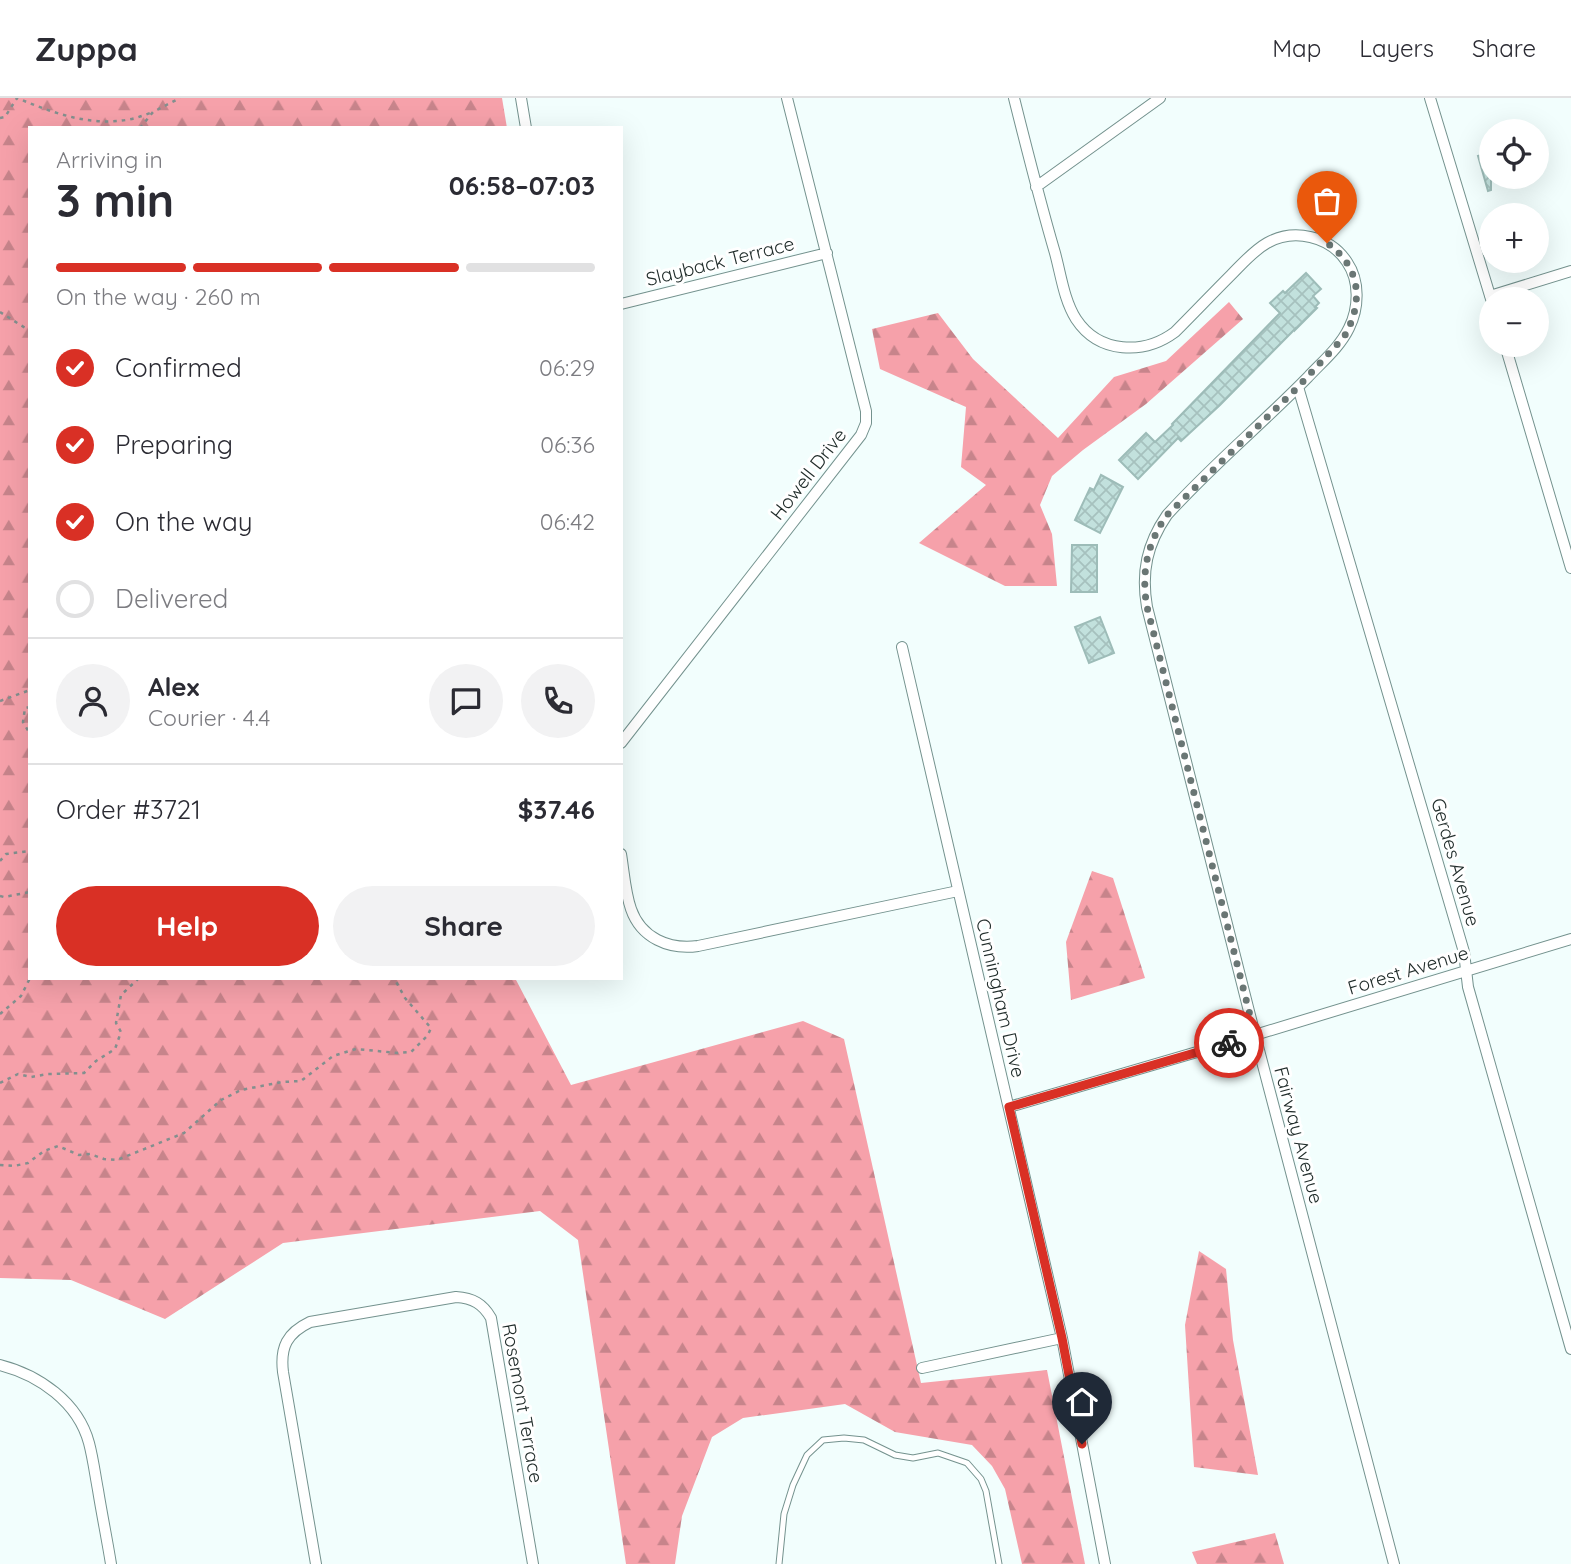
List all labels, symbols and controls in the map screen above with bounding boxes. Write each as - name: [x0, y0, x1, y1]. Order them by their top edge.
- text: Zuppa: [35, 28, 138, 69]
- text: Map: [1272, 33, 1321, 63]
- text: Layers: [1359, 33, 1434, 63]
- text: Share: [1472, 33, 1536, 63]
- map controls: [1479, 119, 1549, 357]
- button: locate: [1479, 119, 1549, 189]
- text: Arriving in: [56, 145, 163, 174]
- text: 06:58–07:03: [449, 169, 595, 202]
- text: 3 min: [56, 171, 174, 229]
- pin: [1297, 171, 1357, 243]
- icon: bag: [1308, 182, 1346, 220]
- button: +: [1479, 203, 1549, 273]
- street label: Slayback Terrace: [643, 231, 797, 291]
- text: On the way · 260 m: [56, 282, 261, 311]
- button: −: [1479, 287, 1549, 357]
- icon: check: [56, 349, 94, 387]
- text: Confirmed: [115, 351, 242, 384]
- text: 06:29: [539, 353, 595, 382]
- street label: Howell Drive: [765, 423, 851, 525]
- icon: check: [56, 426, 94, 464]
- text: Preparing: [115, 428, 233, 461]
- text: 06:36: [540, 430, 595, 459]
- icon: check: [56, 503, 94, 541]
- text: On the way: [115, 505, 253, 538]
- text: 06:42: [540, 507, 595, 536]
- text: Delivered: [115, 582, 228, 615]
- button: person: [56, 664, 130, 738]
- button: chat: [429, 664, 503, 738]
- button: phone: [521, 664, 595, 738]
- text: Alex: [148, 670, 199, 703]
- text: Courier · 4.4: [148, 703, 270, 732]
- text: Order #3721: [56, 793, 201, 826]
- text: $37.46: [518, 793, 595, 826]
- street label: Gerdes Avenue: [1426, 795, 1486, 929]
- button: Help: [56, 886, 319, 966]
- button: Share: [333, 886, 595, 966]
- street label: Cunningham Drive: [971, 916, 1031, 1080]
- street label: Forest Avenue: [1345, 940, 1471, 1000]
- courier: [1194, 1008, 1264, 1078]
- icon: bike: [1210, 1024, 1248, 1062]
- street label: Fairway Avenue: [1269, 1064, 1329, 1206]
- street label: Rosemont Terrace: [497, 1321, 549, 1485]
- pin: [1052, 1372, 1112, 1444]
- icon: home: [1063, 1383, 1101, 1421]

